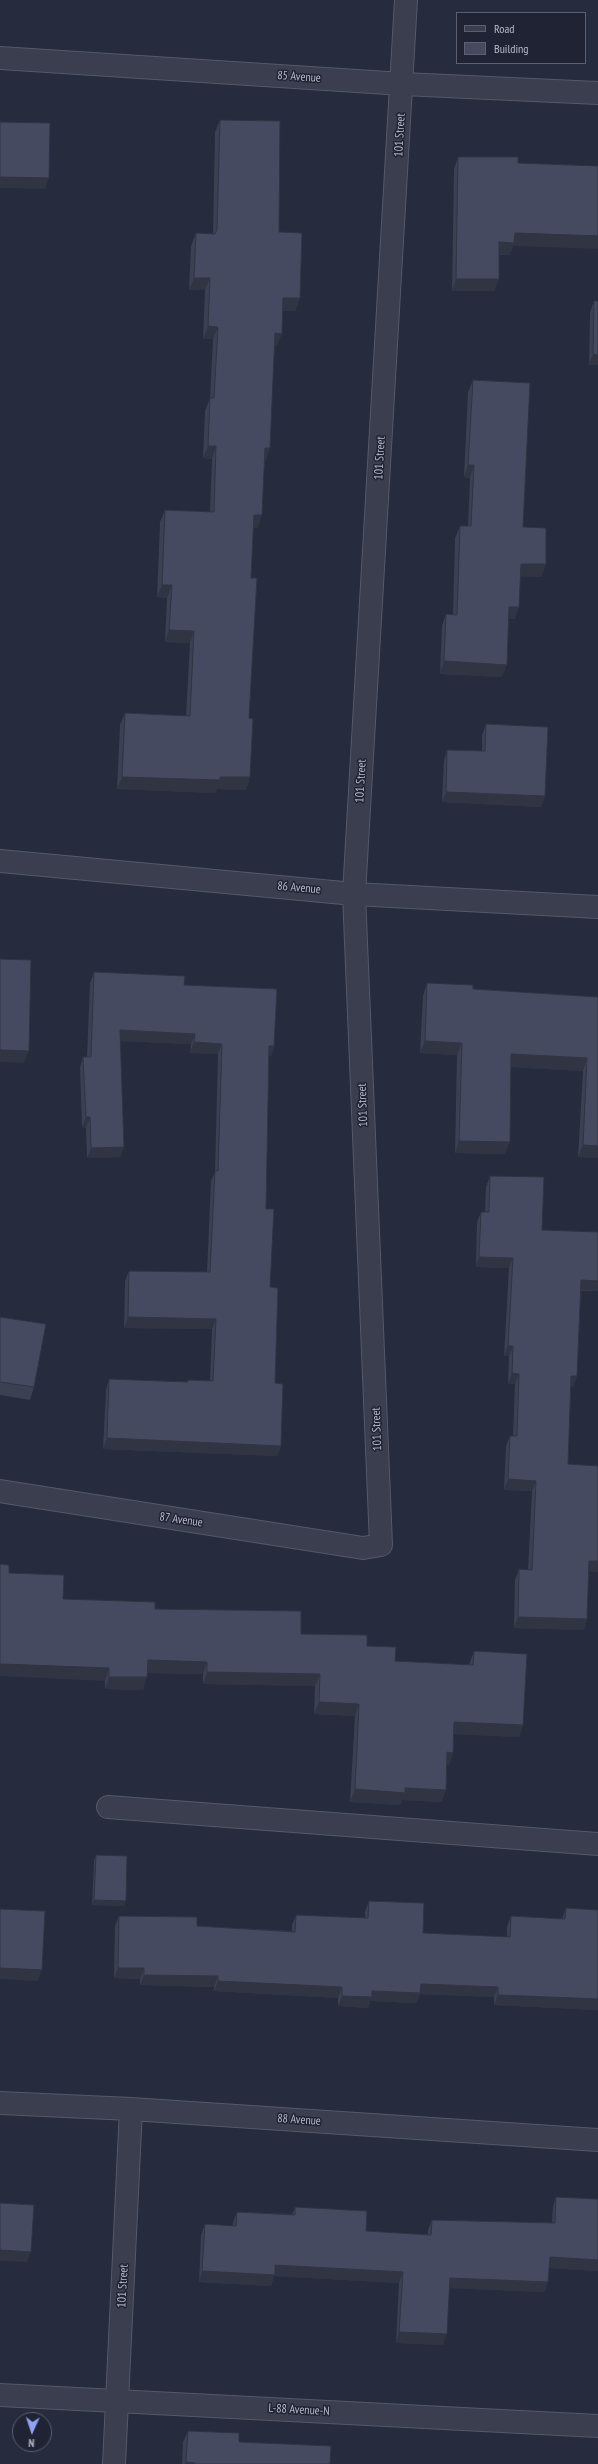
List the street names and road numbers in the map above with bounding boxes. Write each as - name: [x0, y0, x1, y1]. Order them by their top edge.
- street label: 85 Avenue: [277, 68, 321, 86]
- street label: 101 Street: [392, 113, 408, 157]
- street label: 101 Street: [372, 436, 388, 480]
- street label: 101 Street: [353, 759, 369, 803]
- street label: 86 Avenue: [277, 879, 321, 897]
- street label: 101 Street: [355, 1083, 371, 1127]
- street label: 101 Street: [369, 1407, 385, 1451]
- street label: 87 Avenue: [158, 1510, 204, 1530]
- street label: 88 Avenue: [277, 2111, 321, 2129]
- street label: 101 Street: [115, 2264, 131, 2308]
- street label: L-88 Avenue-N: [268, 2401, 330, 2419]

